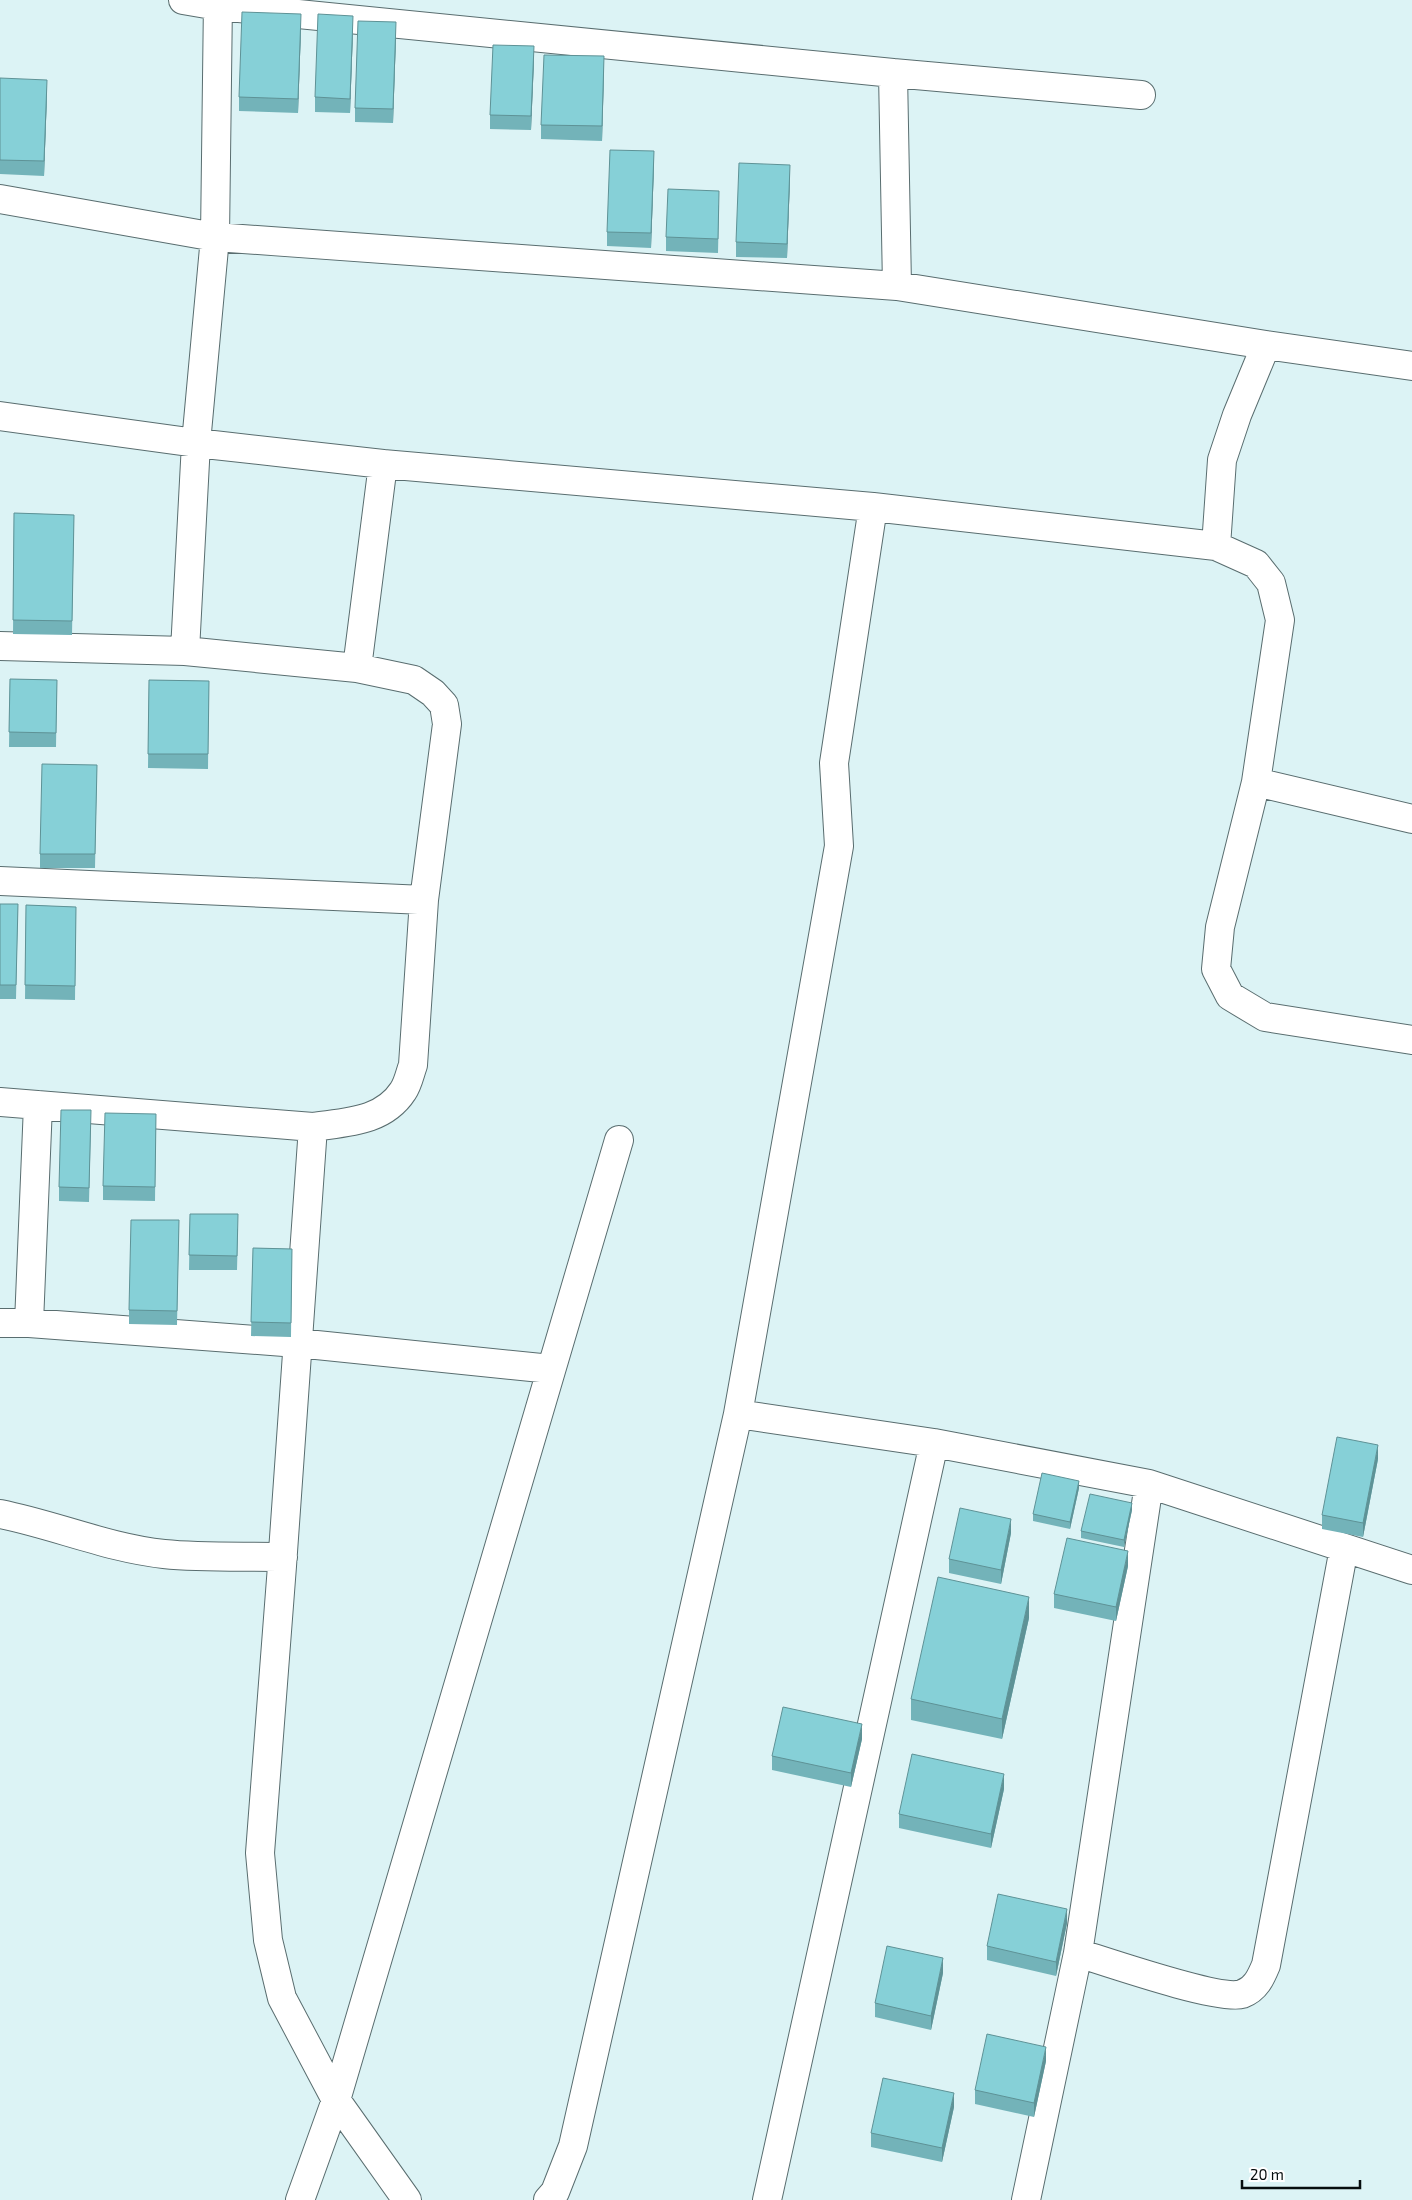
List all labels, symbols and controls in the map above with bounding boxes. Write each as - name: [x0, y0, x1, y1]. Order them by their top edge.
- scale bar: [1242, 2158, 1360, 2190]
- text: 20 m: [1250, 2165, 1284, 2183]

